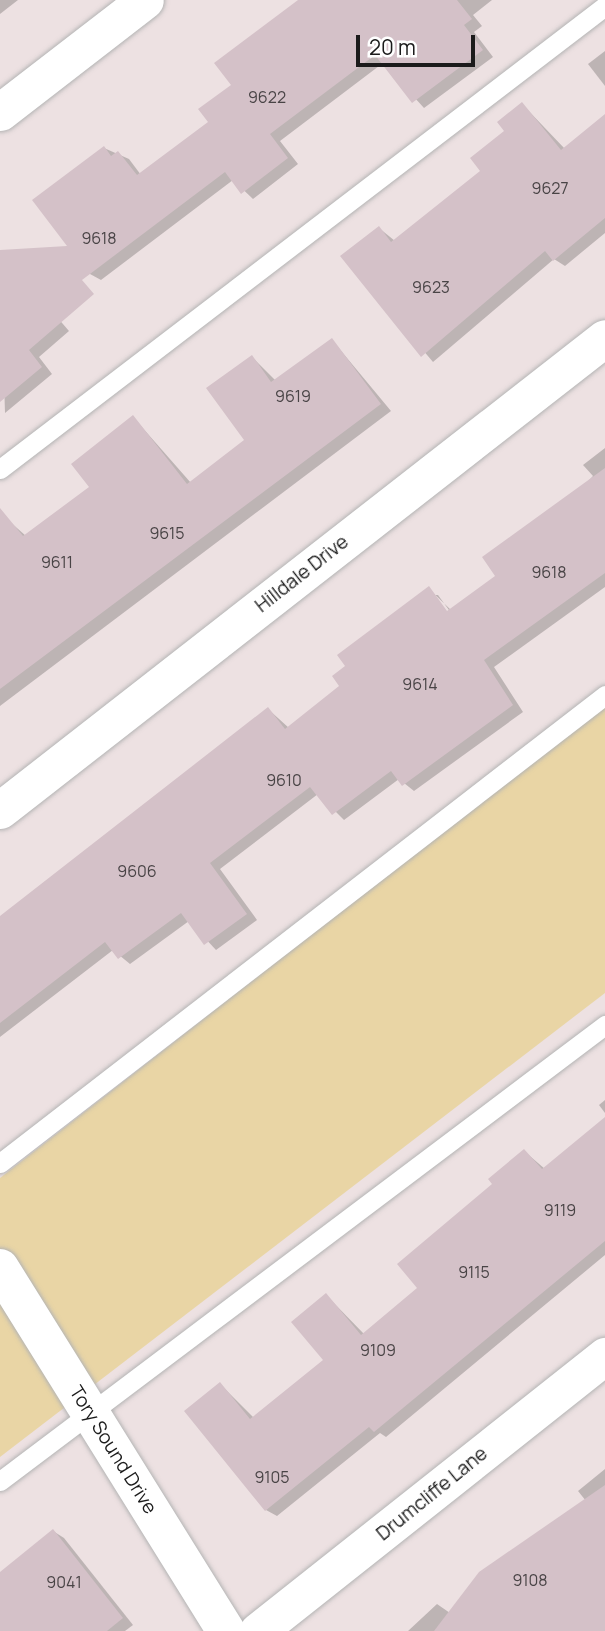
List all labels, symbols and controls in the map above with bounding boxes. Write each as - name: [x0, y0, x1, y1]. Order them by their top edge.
- scale bar: [360, 21, 479, 65]
- text: 20 m: [369, 33, 416, 61]
- house number: 9622: [248, 87, 286, 107]
- house number: 9627: [531, 178, 569, 198]
- house number: 9618: [81, 228, 117, 248]
- house number: 9623: [412, 277, 450, 297]
- house number: 9619: [275, 386, 311, 406]
- house number: 9615: [149, 523, 185, 543]
- street label: Hilldale Drive: [251, 531, 353, 617]
- house number: 9611: [41, 552, 73, 572]
- house number: 9618: [531, 562, 567, 582]
- house number: 9614: [402, 674, 438, 694]
- house number: 9610: [266, 770, 302, 790]
- house number: 9606: [117, 861, 157, 881]
- house number: 9119: [544, 1200, 576, 1220]
- house number: 9115: [458, 1262, 490, 1282]
- house number: 9109: [360, 1340, 396, 1360]
- street label: Tory Sound Drive: [65, 1382, 161, 1518]
- street label: Drumcliffe Lane: [372, 1442, 492, 1546]
- house number: 9105: [254, 1467, 290, 1487]
- house number: 9108: [512, 1570, 548, 1590]
- house number: 9041: [46, 1572, 82, 1592]

